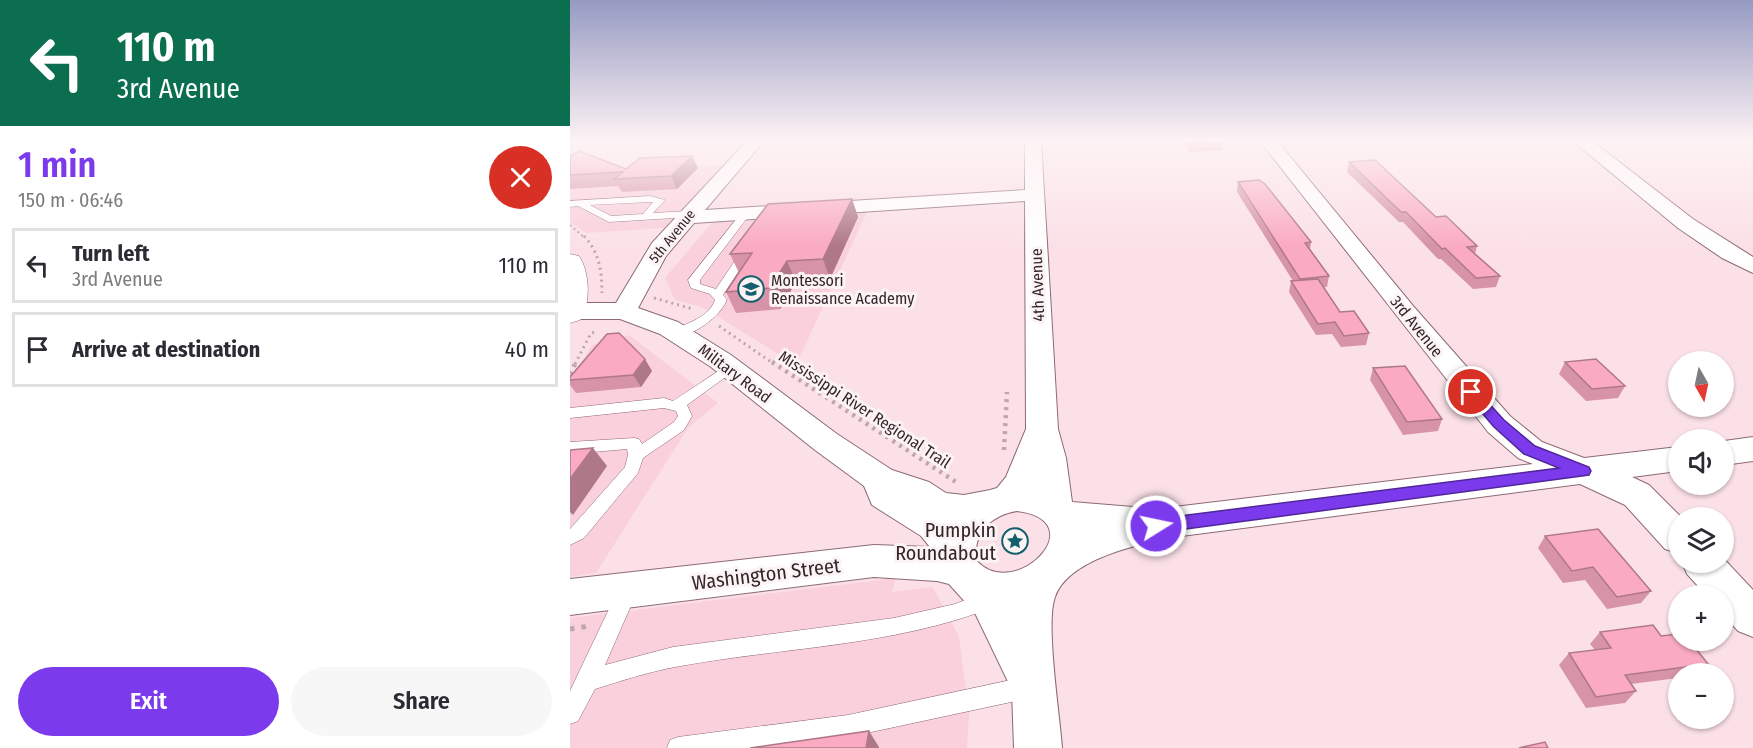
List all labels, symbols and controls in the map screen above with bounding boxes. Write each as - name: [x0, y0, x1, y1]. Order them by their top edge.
- text: 110 m: [117, 22, 216, 72]
- icon: left: [18, 24, 96, 102]
- text: 3rd Avenue: [117, 73, 240, 105]
- text: 1 min: [18, 143, 96, 187]
- button: close: [489, 146, 552, 209]
- text: 150 m · 06:46: [18, 188, 123, 212]
- street label: 5th Avenue: [646, 206, 699, 266]
- text: Turn left: [72, 240, 150, 267]
- street label: 4th Avenue: [1027, 248, 1048, 322]
- icon: left: [21, 249, 54, 282]
- text: 110 m: [499, 252, 549, 279]
- text: 3rd Avenue: [72, 267, 163, 291]
- place label: Montessori Renaissance Academy: [771, 271, 915, 308]
- school or university icon: Montessori Renaissance Academy: [736, 274, 766, 304]
- street label: 3rd Avenue: [1386, 292, 1447, 361]
- icon: arrive: [21, 333, 54, 366]
- text: Arrive at destination: [72, 336, 260, 363]
- text: 40 m: [505, 336, 549, 363]
- street label: Military Road: [695, 340, 775, 407]
- street label: Mississippi River Regional Trail: [775, 347, 954, 472]
- north arrow: [1668, 351, 1734, 417]
- map controls: [1668, 351, 1734, 729]
- pin: [1445, 366, 1496, 417]
- icon: arrive: [1454, 375, 1487, 408]
- button: sound: [1668, 429, 1734, 495]
- position arrow: [1124, 494, 1188, 558]
- button: layers: [1668, 507, 1734, 573]
- place label: Pumpkin Roundabout: [895, 518, 996, 565]
- place icon: Pumpkin Roundabout: [1000, 526, 1030, 556]
- street label: Washington Street: [690, 553, 842, 595]
- button: +: [1668, 585, 1734, 651]
- button: −: [1668, 663, 1734, 729]
- button: Exit: [18, 667, 279, 736]
- button: Share: [291, 667, 552, 736]

